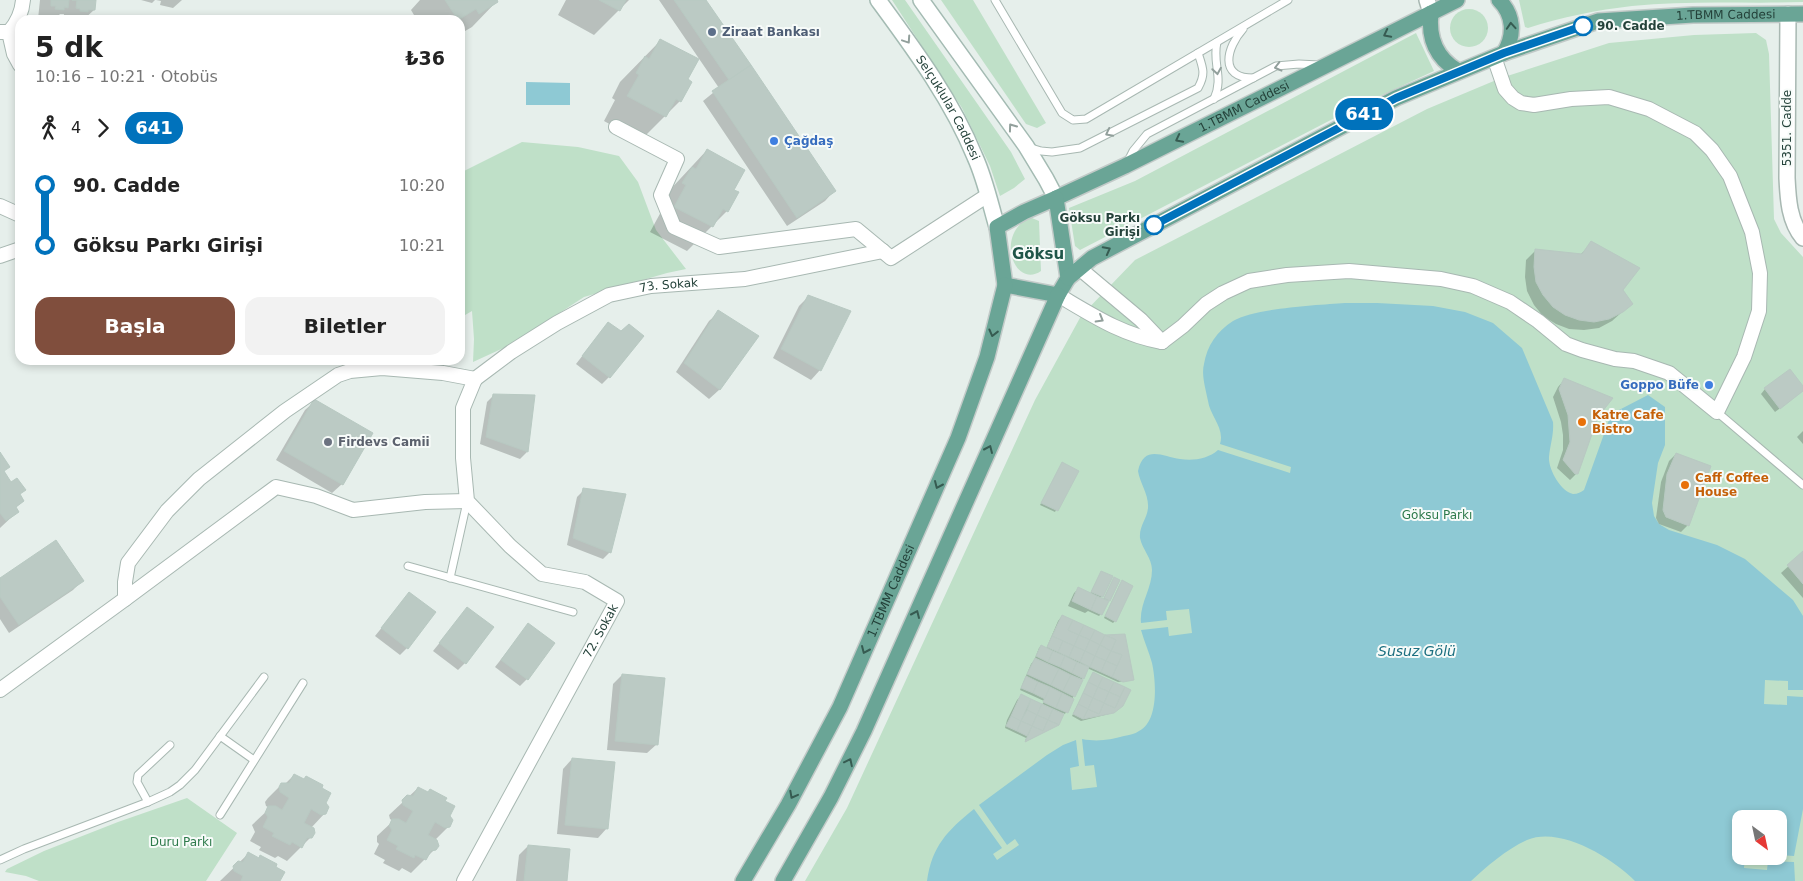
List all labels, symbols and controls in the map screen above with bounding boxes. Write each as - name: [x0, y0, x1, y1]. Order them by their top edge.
- street label: 1.TBMM Caddesi: [1676, 7, 1776, 23]
- marker: 90. Cadde: [1573, 16, 1593, 36]
- place label: 90. Cadde: [1597, 19, 1665, 33]
- one-way arrow: [1505, 21, 1516, 29]
- place label: Ziraat Bankası: [722, 25, 820, 39]
- marker: Ziraat Bankası: [706, 26, 718, 38]
- one-way arrow: [1383, 28, 1392, 38]
- text: 5 dk: [35, 31, 103, 64]
- one-way arrow: [900, 34, 910, 43]
- text: ₺36: [405, 47, 445, 69]
- street label: Selçuklular Caddesi: [913, 53, 983, 163]
- one-way arrow: [1274, 61, 1283, 72]
- one-way arrow: [1212, 66, 1222, 75]
- text: 10:16 – 10:21 · Otobüs: [35, 67, 218, 86]
- street label: 1.TBMM Caddesi: [1196, 78, 1292, 135]
- street label: 5351. Cadde: [1780, 90, 1794, 166]
- line badge: 641: [1335, 98, 1393, 130]
- text: 641: [1345, 103, 1383, 124]
- icon: walk: [35, 114, 63, 142]
- icon: forward: [89, 114, 117, 142]
- text: 641: [135, 117, 173, 138]
- text: 4: [71, 118, 81, 137]
- one-way arrow: [1010, 124, 1018, 133]
- one-way arrow: [1105, 127, 1114, 137]
- one-way arrow: [1175, 133, 1184, 143]
- place label: Çağdaş: [784, 134, 833, 148]
- marker: Çağdaş: [768, 135, 780, 147]
- text: 90. Cadde: [73, 174, 180, 196]
- text: 10:20: [399, 176, 445, 195]
- place label: Göksu Parkı Girişi: [1059, 211, 1140, 239]
- marker: Göksu Parkı Girişi: [1144, 215, 1164, 235]
- text: Göksu Parkı Girişi: [73, 234, 263, 256]
- text: 10:21: [399, 236, 445, 255]
- district label: Göksu: [1012, 245, 1064, 263]
- one-way arrow: [1102, 246, 1111, 256]
- street label: 73. Sokak: [638, 276, 699, 295]
- button: Başla: [35, 297, 235, 355]
- button: Biletler: [245, 297, 445, 355]
- one-way arrow: [1094, 313, 1103, 323]
- one-way arrow: [988, 328, 999, 337]
- place label: Goppo Büfe: [1620, 378, 1699, 392]
- marker: Goppo Büfe: [1703, 379, 1715, 391]
- place label: Katre Cafe Bistro: [1592, 408, 1664, 436]
- marker: Katre Cafe Bistro: [1576, 416, 1588, 428]
- place label: Firdevs Camii: [338, 435, 430, 449]
- marker: Firdevs Camii: [322, 436, 334, 448]
- one-way arrow: [982, 445, 993, 454]
- place label: Caff Coffee House: [1695, 471, 1769, 499]
- marker: Caff Coffee House: [1679, 479, 1691, 491]
- one-way arrow: [933, 480, 944, 489]
- park label: Göksu Parkı: [1402, 508, 1472, 522]
- street label: 1.TBMM Caddesi: [864, 543, 917, 639]
- street label: 72. Sokak: [580, 602, 621, 660]
- one-way arrow: [909, 610, 920, 619]
- water label: Susuz Gölü: [1378, 643, 1456, 659]
- one-way arrow: [861, 645, 872, 654]
- one-way arrow: [842, 758, 853, 767]
- one-way arrow: [790, 790, 800, 799]
- north arrow: [1732, 810, 1788, 865]
- map controls: [1732, 810, 1787, 865]
- park label: Duru Parkı: [150, 835, 212, 849]

